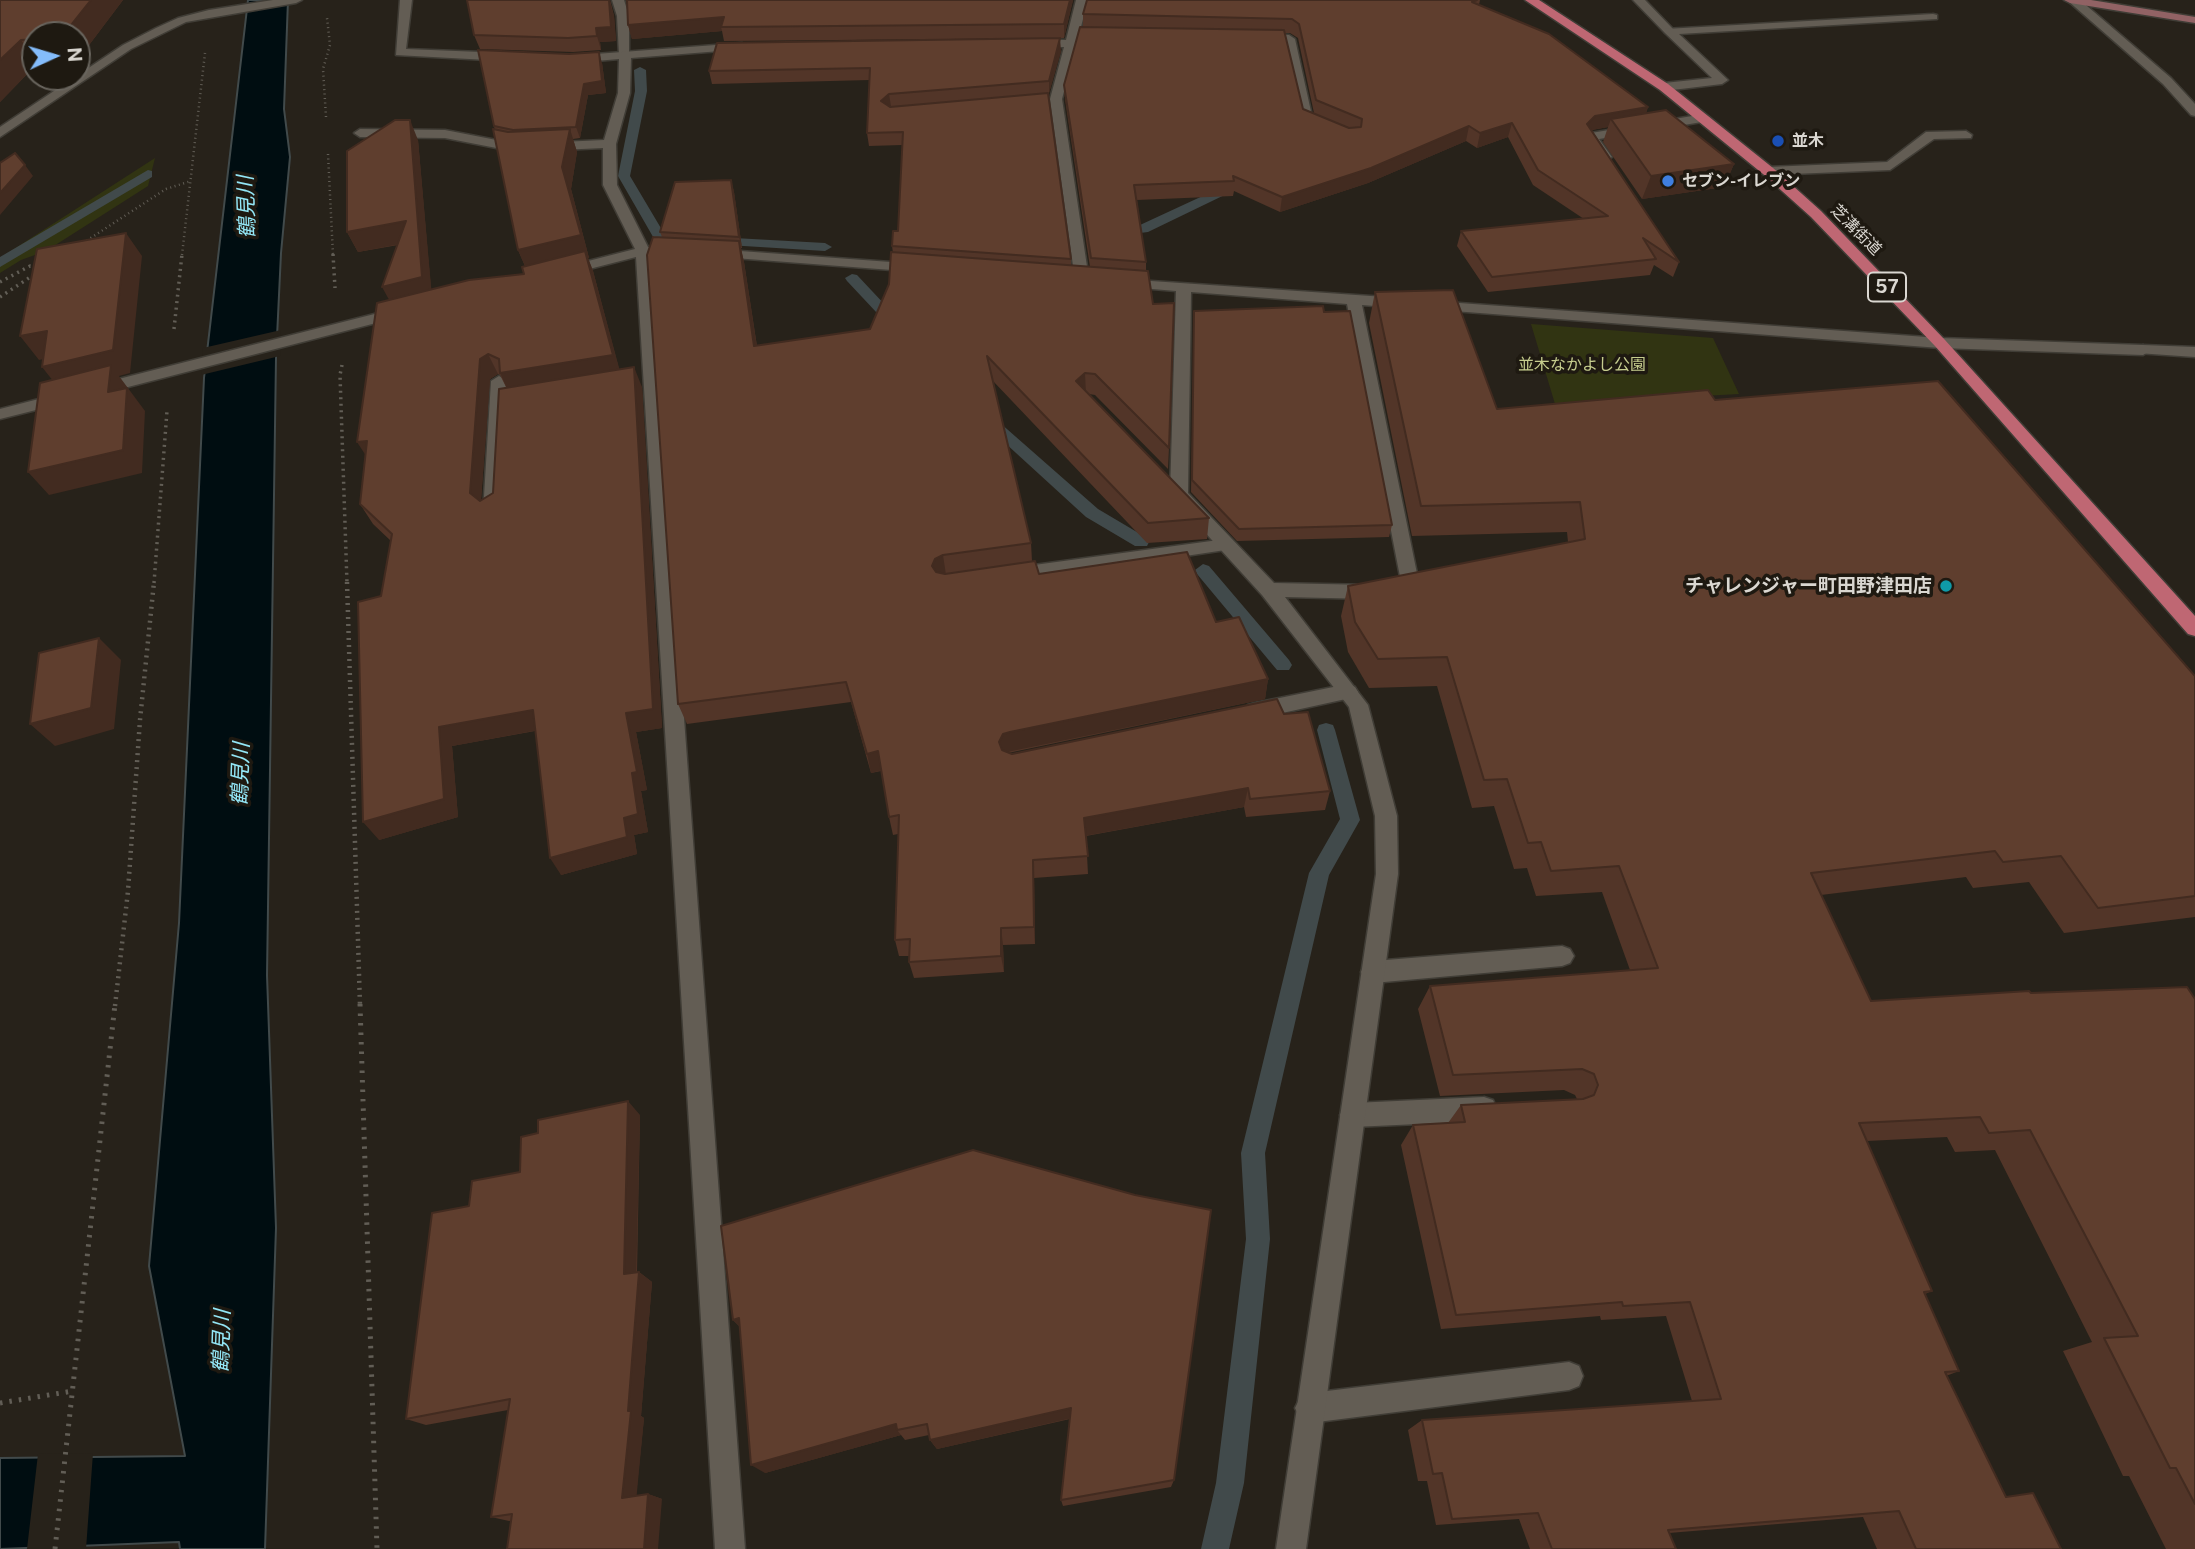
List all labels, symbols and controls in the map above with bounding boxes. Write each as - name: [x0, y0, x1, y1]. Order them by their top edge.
- north arrow: [21, 21, 91, 91]
- text: N: [63, 46, 86, 63]
- place label: 並木: [1792, 131, 1824, 151]
- marker: 並木: [1770, 133, 1786, 149]
- place label: セブン-イレブン: [1682, 171, 1800, 191]
- marker: セブン-イレブン: [1660, 173, 1676, 189]
- water label: 鶴見川: [233, 175, 261, 239]
- street label: 芝溝街道: [1827, 201, 1885, 259]
- road number: 57: [1868, 272, 1906, 302]
- park label: 並木なかよし公園: [1518, 355, 1646, 375]
- place label: チャレンジャー町田野津田店: [1685, 575, 1932, 597]
- marker: チャレンジャー町田野津田店: [1938, 578, 1954, 594]
- water label: 鶴見川: [227, 742, 255, 806]
- water label: 鶴見川: [208, 1309, 236, 1373]

